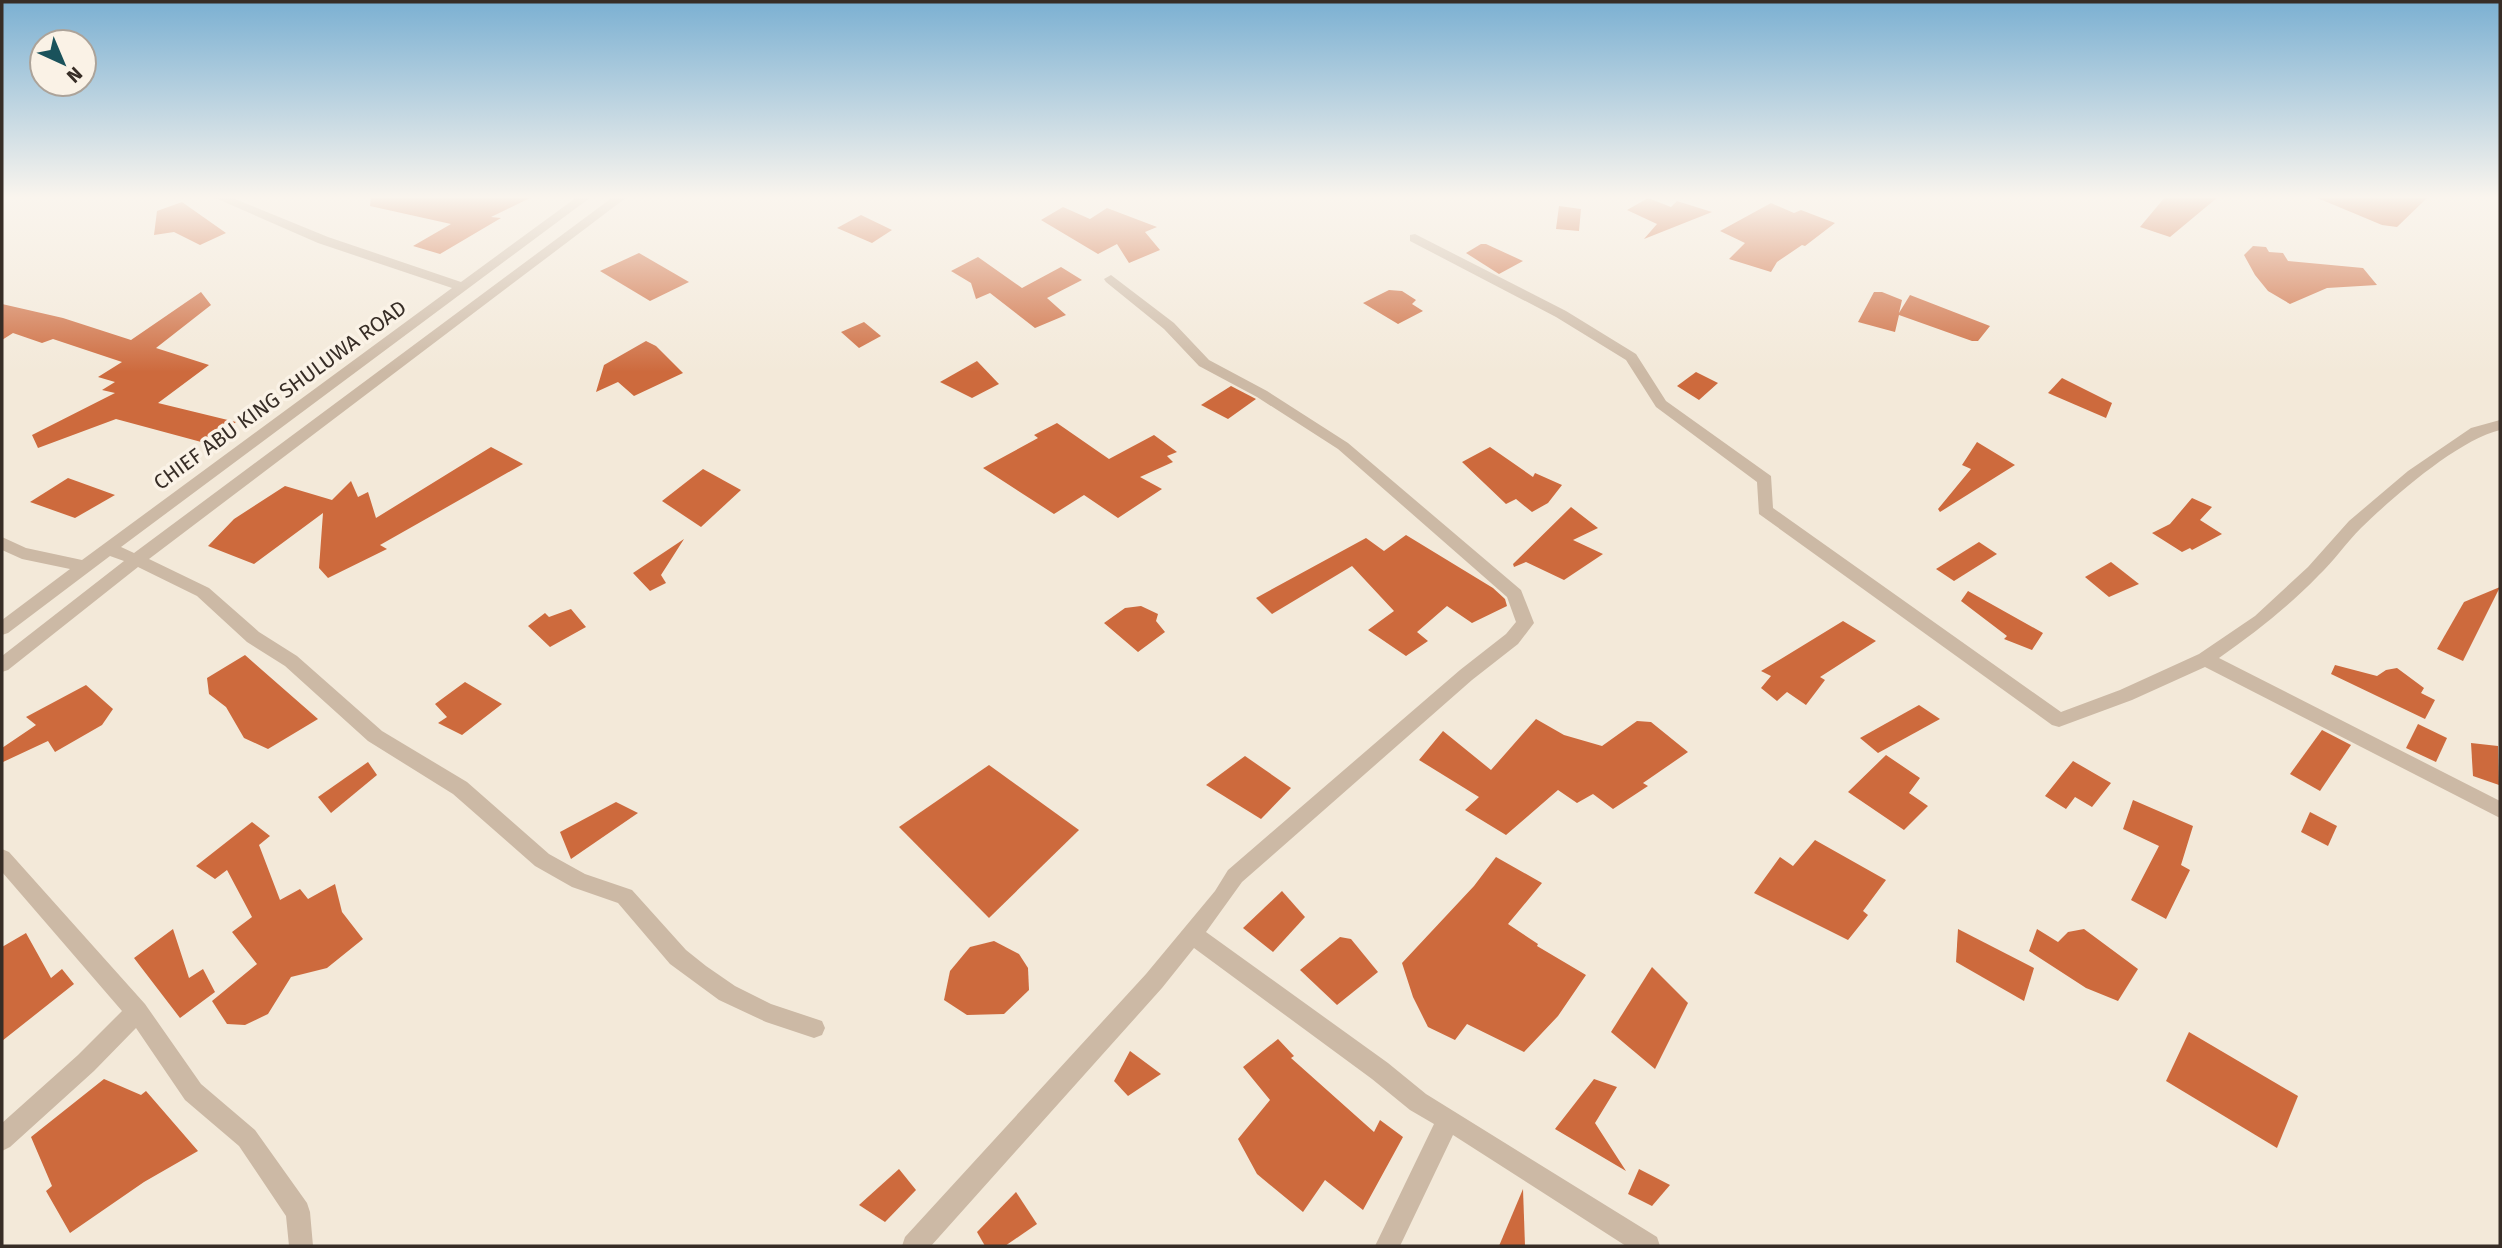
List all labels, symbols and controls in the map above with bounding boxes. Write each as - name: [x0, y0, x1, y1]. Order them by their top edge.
- north arrow: [28, 28, 98, 98]
- text: N: [62, 62, 87, 88]
- street label: CHIEF ABU KING SHULUWA ROAD: [149, 295, 411, 495]

